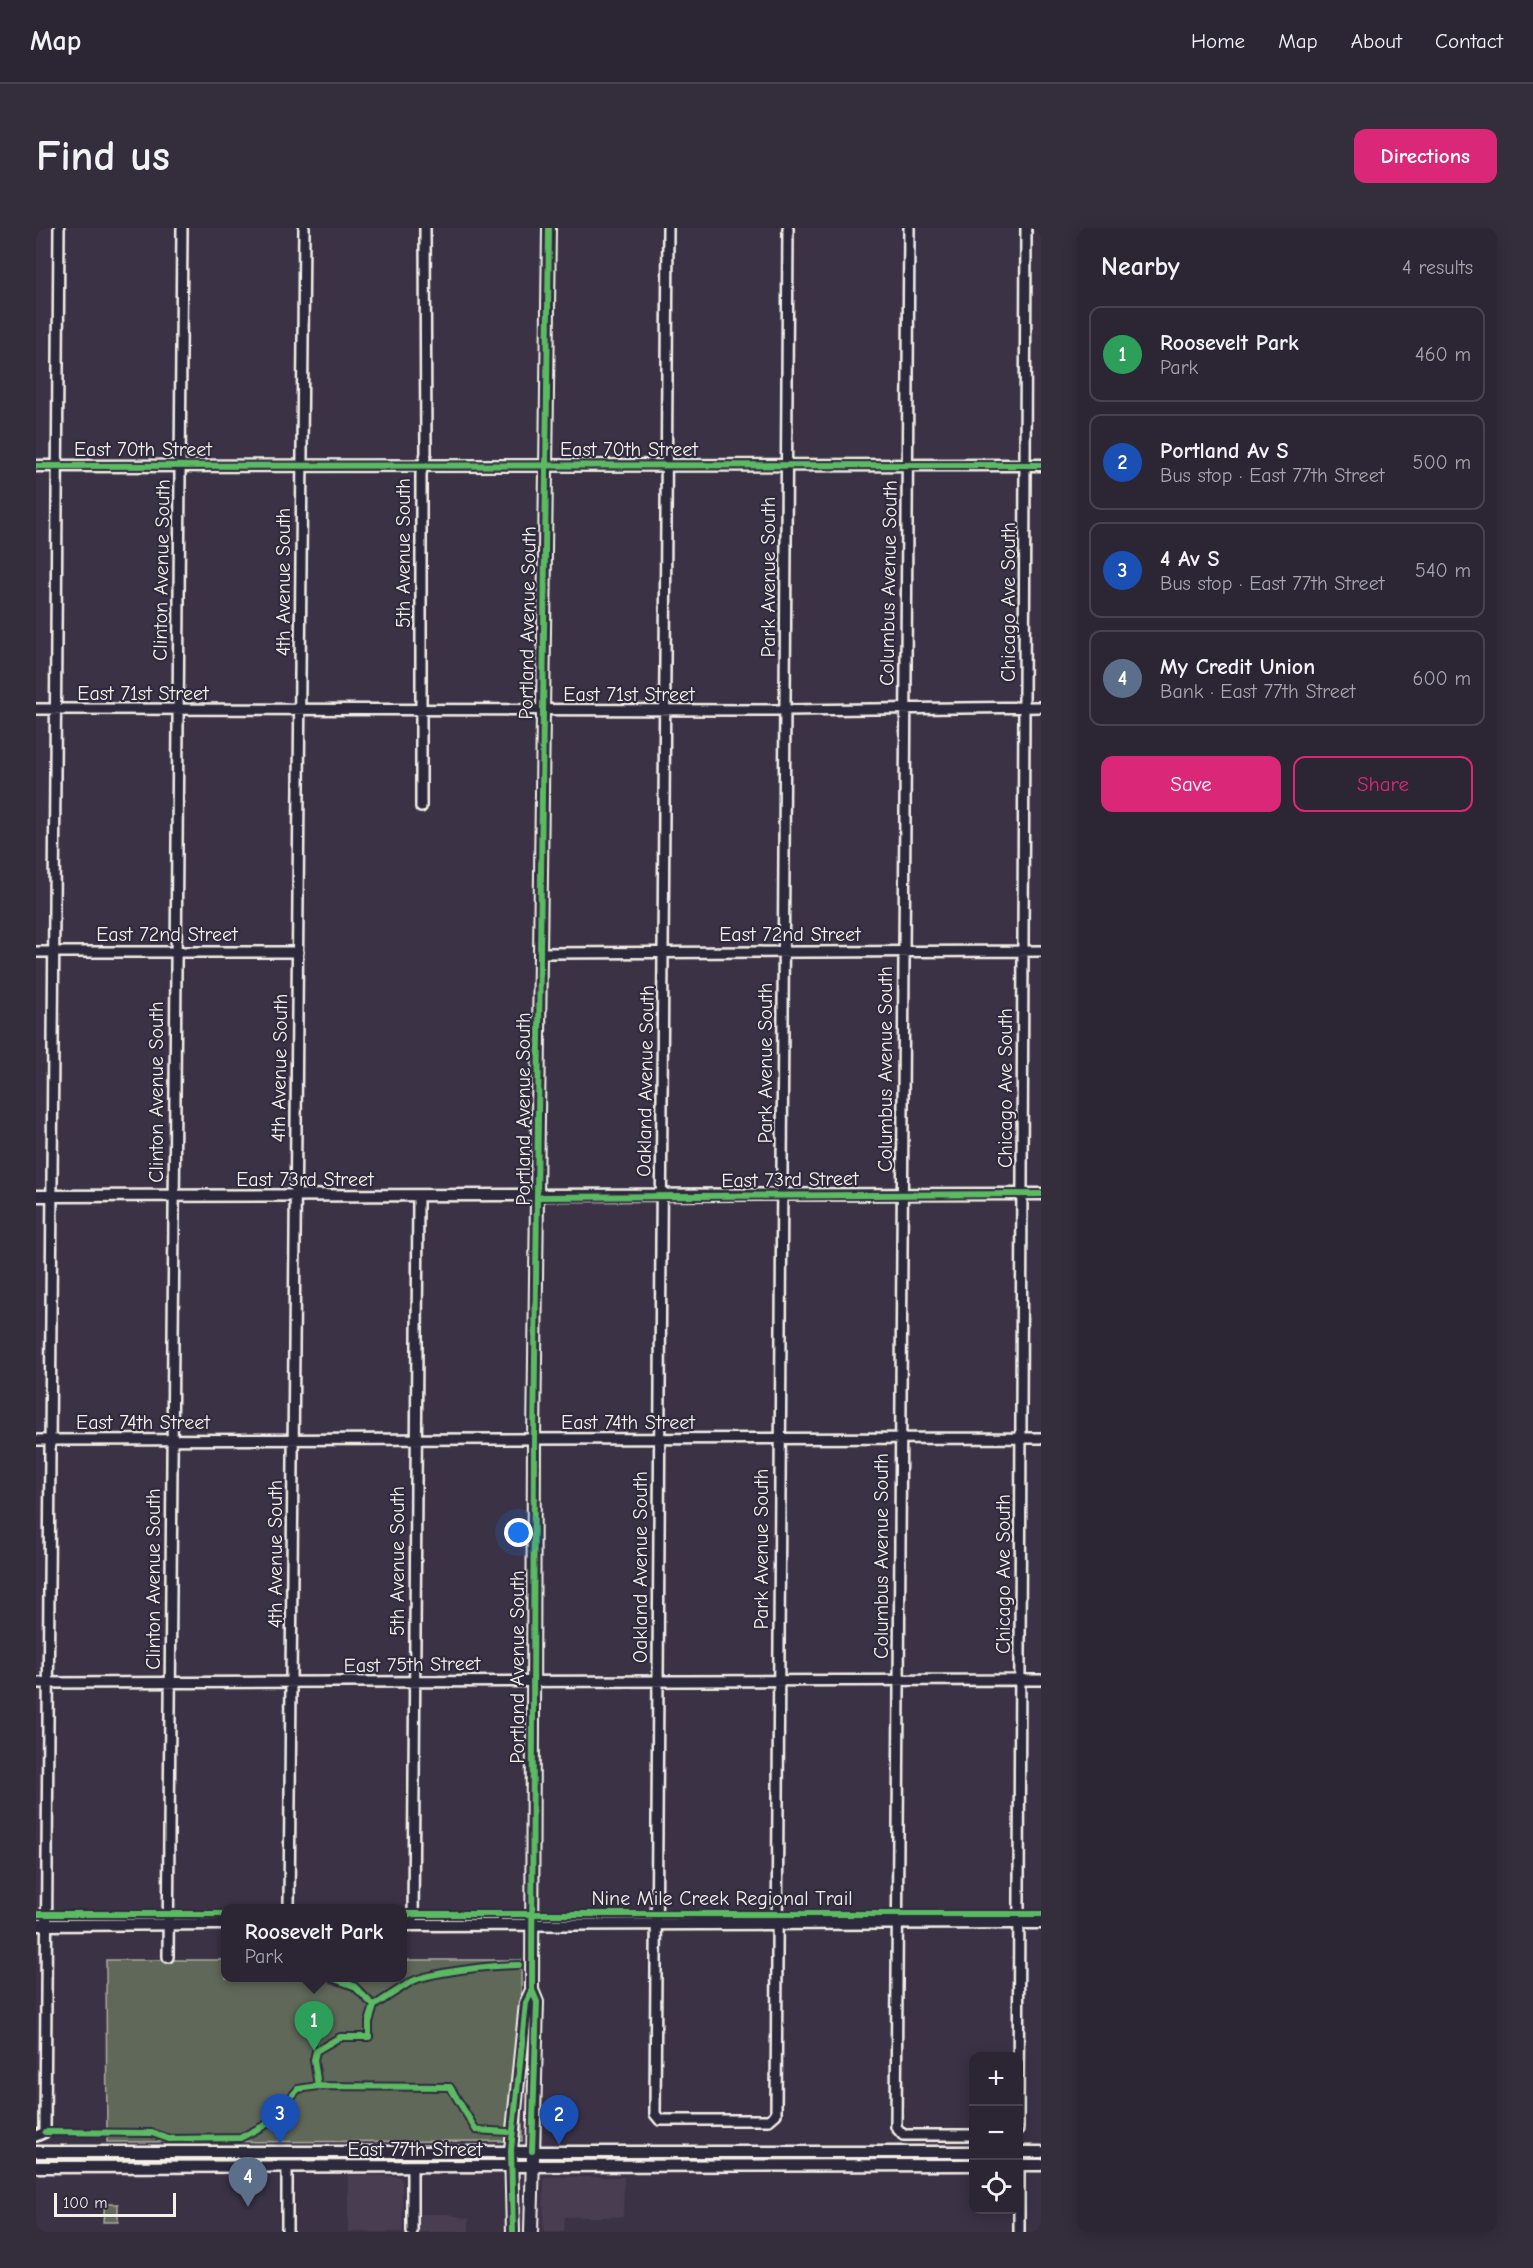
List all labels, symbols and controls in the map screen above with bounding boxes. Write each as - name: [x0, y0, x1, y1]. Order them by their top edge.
- text: Map: [30, 25, 81, 57]
- text: Home: [1191, 29, 1245, 53]
- text: Map: [1278, 29, 1318, 53]
- text: About: [1351, 29, 1402, 53]
- text: Contact: [1435, 29, 1503, 53]
- button: Directions: [1354, 129, 1497, 183]
- text: Find us: [36, 132, 170, 181]
- text: Nearby: [1101, 252, 1180, 282]
- text: 4 results: [1402, 256, 1473, 279]
- text: Roosevelt Park: [1160, 330, 1299, 356]
- text: 1: [1119, 343, 1126, 366]
- text: 460 m: [1415, 343, 1471, 366]
- text: Park: [1160, 356, 1198, 379]
- street label: East 70th Street: [74, 438, 213, 461]
- street label: East 70th Street: [560, 438, 699, 461]
- text: Portland Av S: [1160, 438, 1289, 464]
- text: 2: [1118, 451, 1127, 474]
- text: 500 m: [1413, 451, 1471, 474]
- text: Bus stop · East 77th Street: [1160, 464, 1384, 487]
- street label: 5th Avenue South: [392, 478, 415, 628]
- street label: Clinton Avenue South: [148, 479, 175, 661]
- street label: Columbus Avenue South: [875, 480, 902, 686]
- street label: Park Avenue South: [757, 497, 780, 657]
- street label: 4th Avenue South: [272, 508, 295, 656]
- street label: Chicago Ave South: [997, 522, 1020, 682]
- street label: Portland Avenue South: [514, 526, 541, 720]
- text: 4 Av S: [1160, 546, 1220, 572]
- text: 3: [1118, 559, 1127, 582]
- text: 540 m: [1415, 559, 1471, 582]
- text: Bus stop · East 77th Street: [1160, 572, 1384, 595]
- text: My Credit Union: [1160, 654, 1315, 680]
- text: 4: [1118, 667, 1127, 690]
- text: 600 m: [1413, 667, 1471, 690]
- text: Bank · East 77th Street: [1160, 680, 1356, 703]
- street label: East 71st Street: [77, 682, 210, 705]
- street label: East 71st Street: [563, 683, 696, 706]
- button: Save: [1101, 756, 1281, 812]
- button: Share: [1293, 756, 1473, 812]
- street label: East 72nd Street: [96, 923, 239, 946]
- street label: East 72nd Street: [719, 923, 862, 946]
- street label: Columbus Avenue South: [874, 966, 897, 1172]
- street label: Park Avenue South: [754, 983, 777, 1143]
- street label: Oakland Avenue South: [632, 985, 659, 1177]
- street label: 4th Avenue South: [267, 993, 292, 1143]
- street label: Clinton Avenue South: [145, 1001, 168, 1183]
- street label: Chicago Ave South: [994, 1008, 1017, 1168]
- street label: Portland Avenue South: [512, 1012, 535, 1206]
- street label: East 73rd Street: [721, 1167, 860, 1192]
- street label: East 73rd Street: [236, 1168, 375, 1191]
- street label: East 74th Street: [76, 1411, 211, 1434]
- street label: East 74th Street: [561, 1411, 696, 1434]
- street label: Columbus Avenue South: [870, 1453, 893, 1659]
- street label: Park Avenue South: [750, 1469, 773, 1629]
- street label: Oakland Avenue South: [629, 1471, 652, 1663]
- street label: 4th Avenue South: [264, 1480, 287, 1628]
- street label: 5th Avenue South: [386, 1486, 409, 1636]
- street label: Clinton Avenue South: [142, 1488, 165, 1670]
- street label: Chicago Ave South: [992, 1494, 1015, 1654]
- your location: [504, 1518, 533, 1547]
- street label: Portland Avenue South: [506, 1570, 529, 1764]
- street label: East 75th Street: [344, 1652, 482, 1677]
- street label: Nine Mile Creek Regional Trail: [591, 1887, 853, 1910]
- popup: [221, 1904, 407, 1982]
- text: Roosevelt Park: [245, 1919, 383, 1945]
- text: Park: [245, 1945, 283, 1968]
- pin: 1: [294, 2002, 334, 2051]
- map controls: [969, 2052, 1023, 2214]
- button: +: [969, 2052, 1023, 2106]
- pin: 3: [260, 2094, 300, 2144]
- pin: 2: [540, 2096, 578, 2145]
- button: −: [969, 2106, 1023, 2160]
- street label: East 77th Street: [347, 2138, 484, 2161]
- pin: 4: [228, 2158, 268, 2207]
- button: locate: [969, 2160, 1023, 2214]
- scale bar: [54, 2190, 176, 2218]
- text: 100 m: [63, 2194, 107, 2212]

